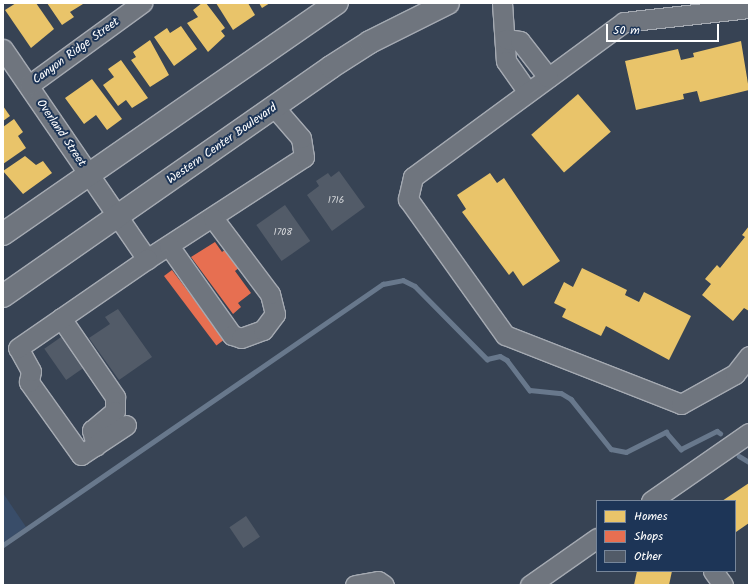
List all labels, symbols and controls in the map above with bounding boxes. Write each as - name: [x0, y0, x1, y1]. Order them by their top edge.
- street label: Canyon Ridge Street: [30, 15, 122, 87]
- scale bar: [608, 16, 721, 42]
- text: 50 m: [613, 21, 640, 40]
- street label: Overland Street: [33, 97, 89, 169]
- street label: Western Center Boulevard: [164, 101, 280, 187]
- house number: 1716: [328, 195, 344, 207]
- house number: 1708: [274, 227, 292, 239]
- legend: [596, 500, 736, 572]
- text: Homes: [634, 507, 668, 526]
- text: Shops: [634, 527, 663, 546]
- text: Other: [634, 547, 662, 566]

